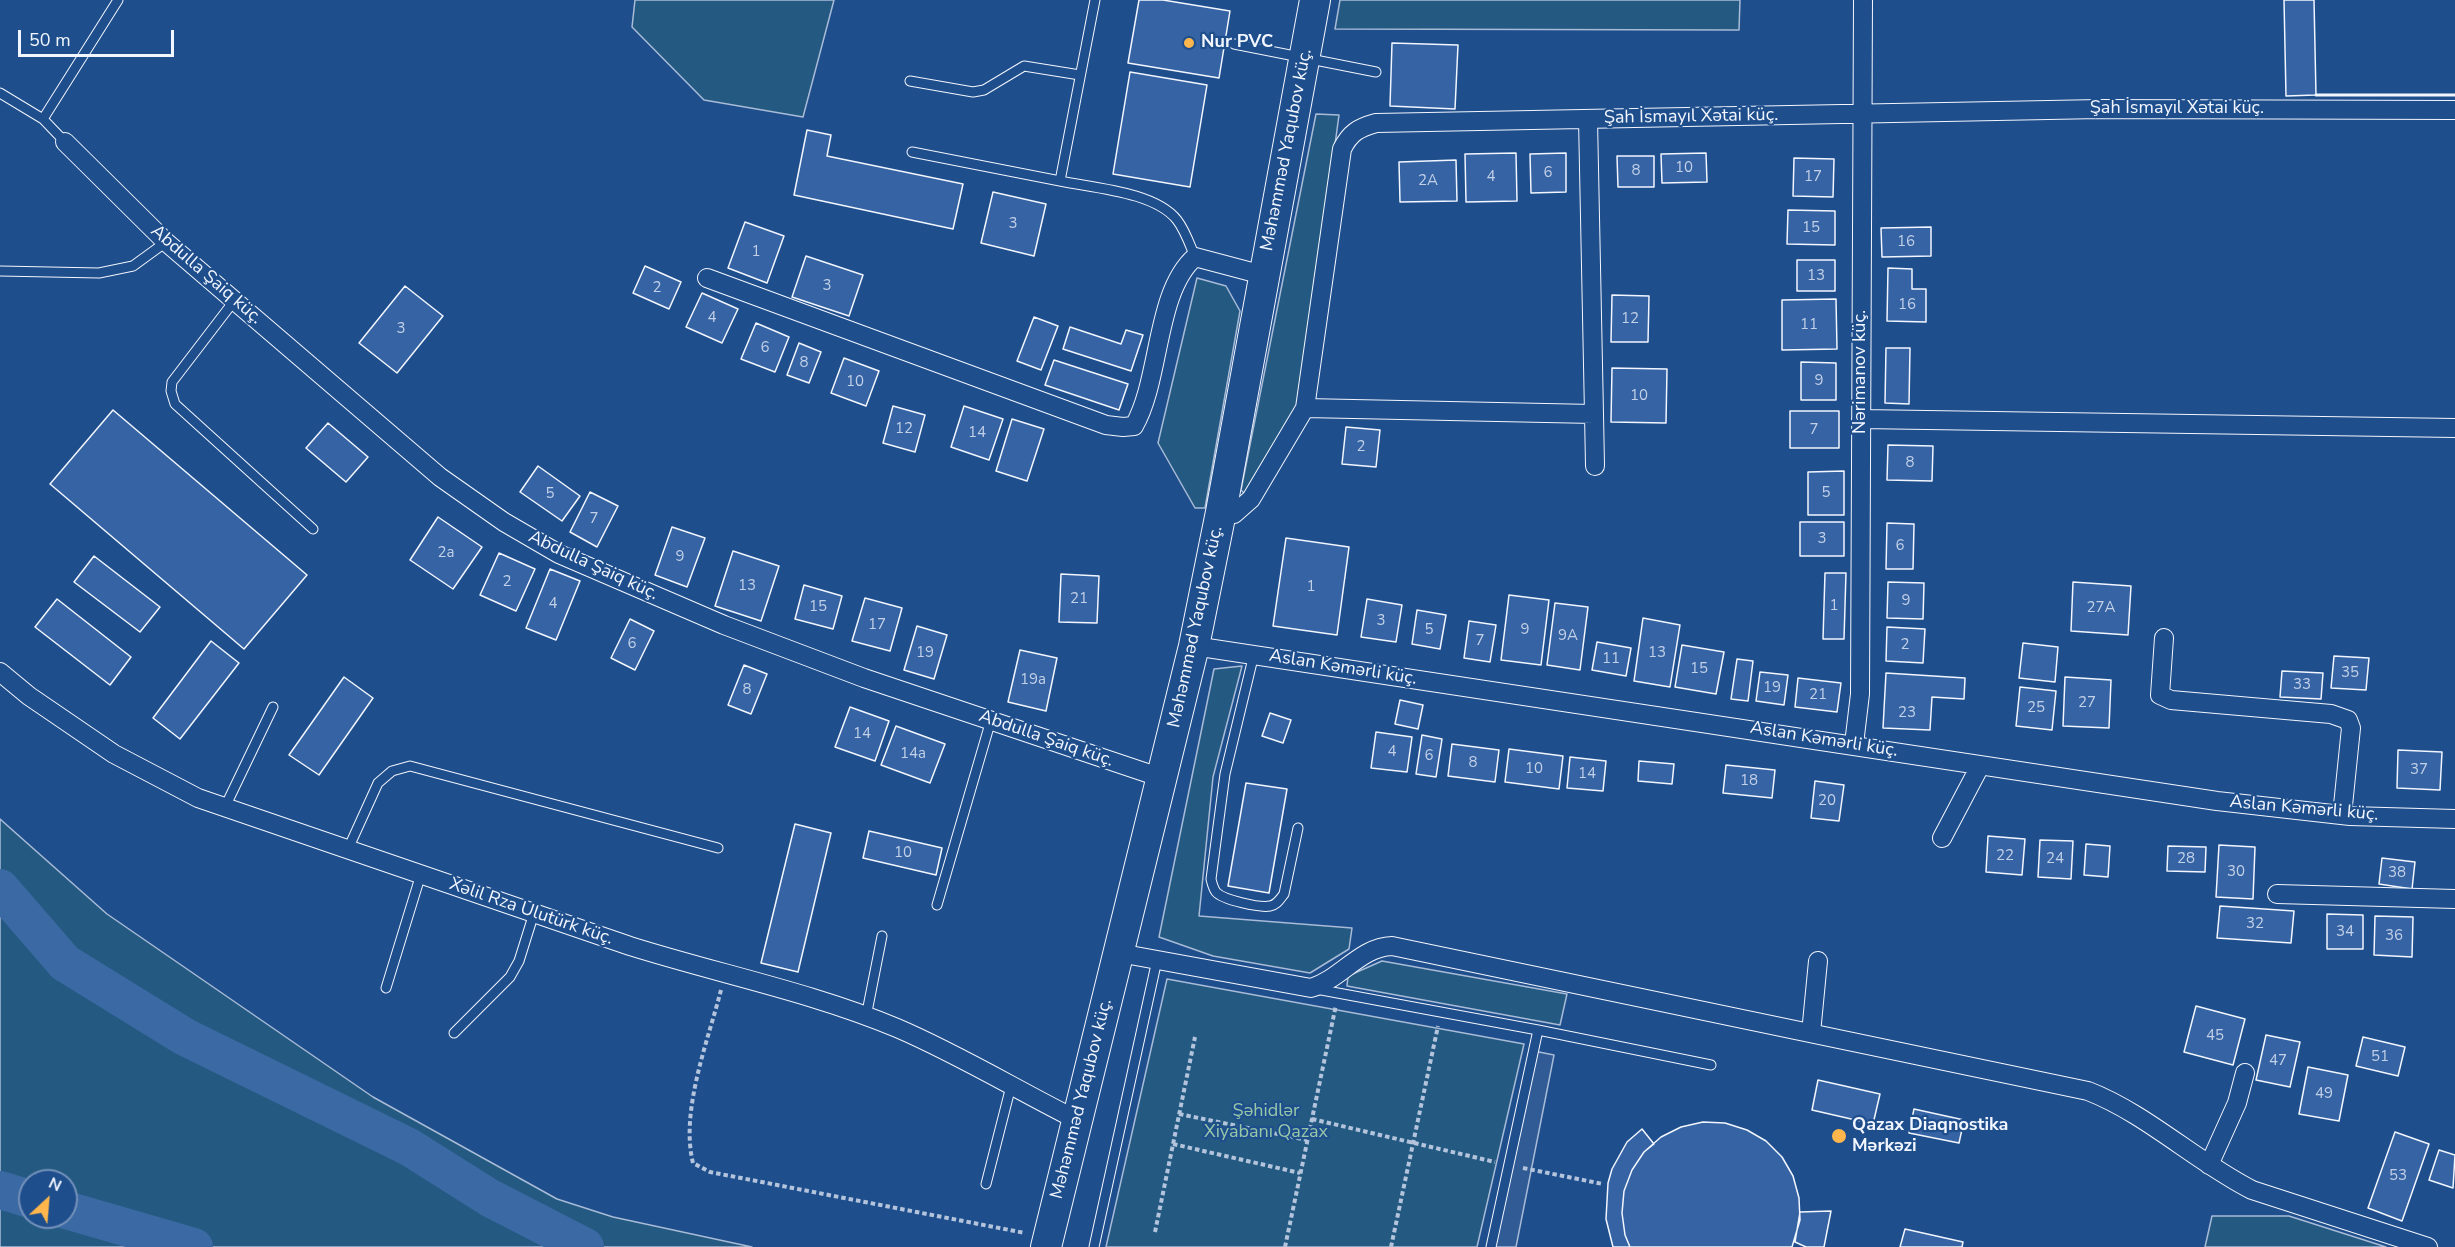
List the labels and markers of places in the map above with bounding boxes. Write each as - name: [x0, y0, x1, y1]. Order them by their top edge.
- place label: Nur PVC: [1201, 32, 1273, 54]
- marker: Nur PVC: [1182, 36, 1196, 50]
- place label: Qazax Diaqnostika Mərkəzi: [1852, 1115, 2008, 1158]
- marker: Qazax Diaqnostika Mərkəzi: [1830, 1127, 1848, 1145]

